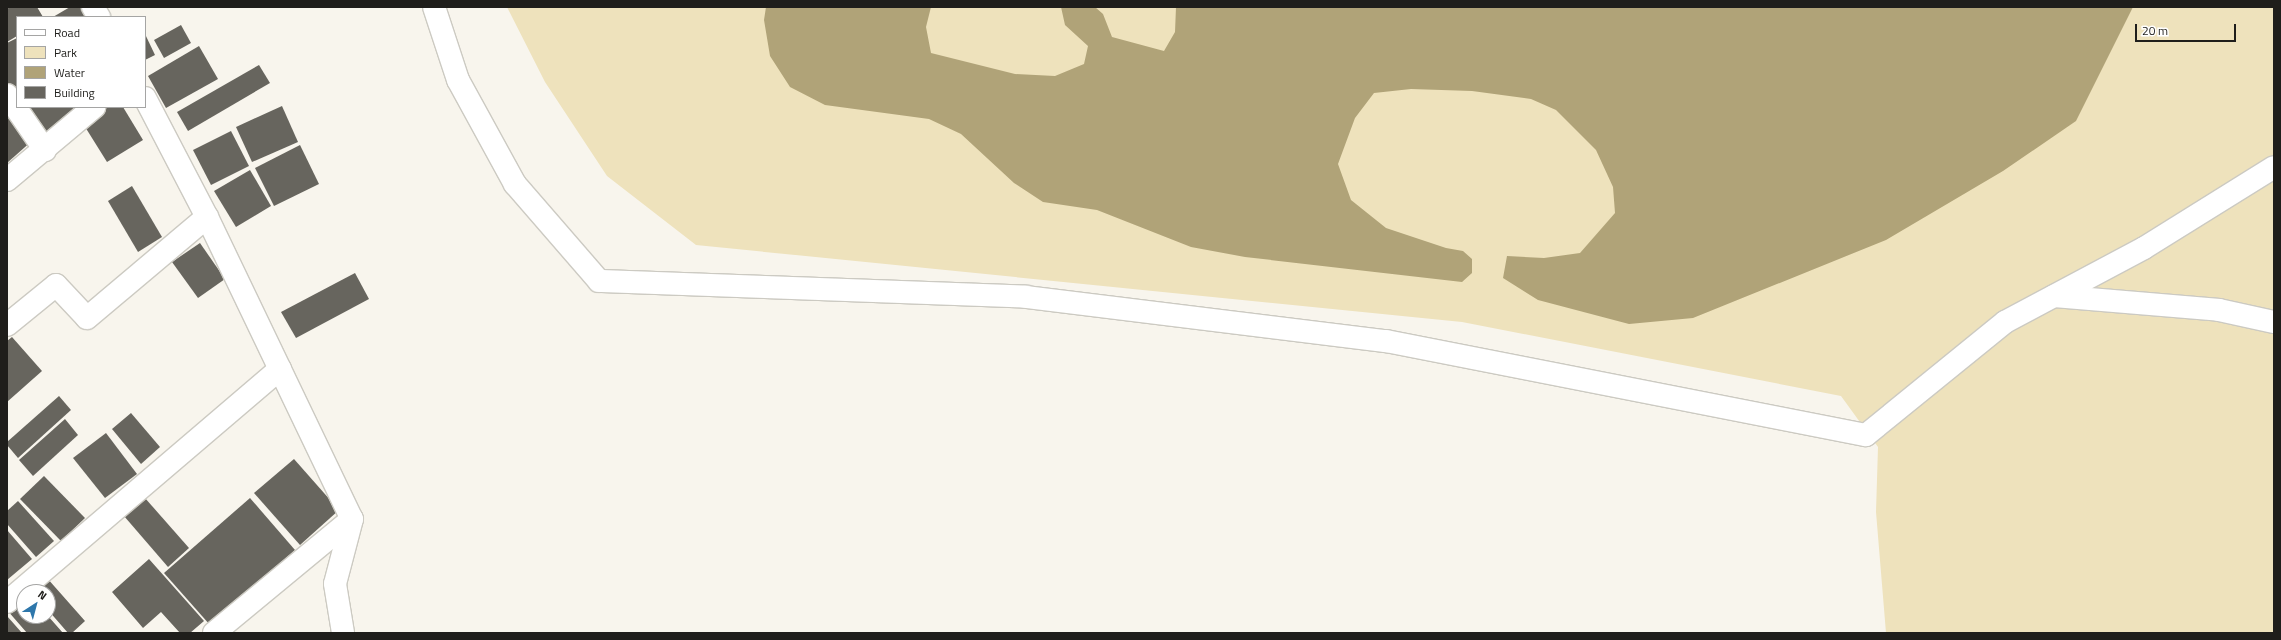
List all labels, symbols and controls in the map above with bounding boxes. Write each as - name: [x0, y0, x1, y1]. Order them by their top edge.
- legend: [16, 16, 146, 108]
- scale bar: [2137, 16, 2238, 42]
- text: 20 m: [2142, 21, 2168, 40]
- text: Road: [54, 23, 80, 42]
- text: Park: [54, 43, 77, 62]
- text: Water: [54, 63, 85, 82]
- text: Building: [54, 83, 95, 102]
- north arrow: [16, 584, 56, 624]
- text: N: [35, 586, 50, 604]

